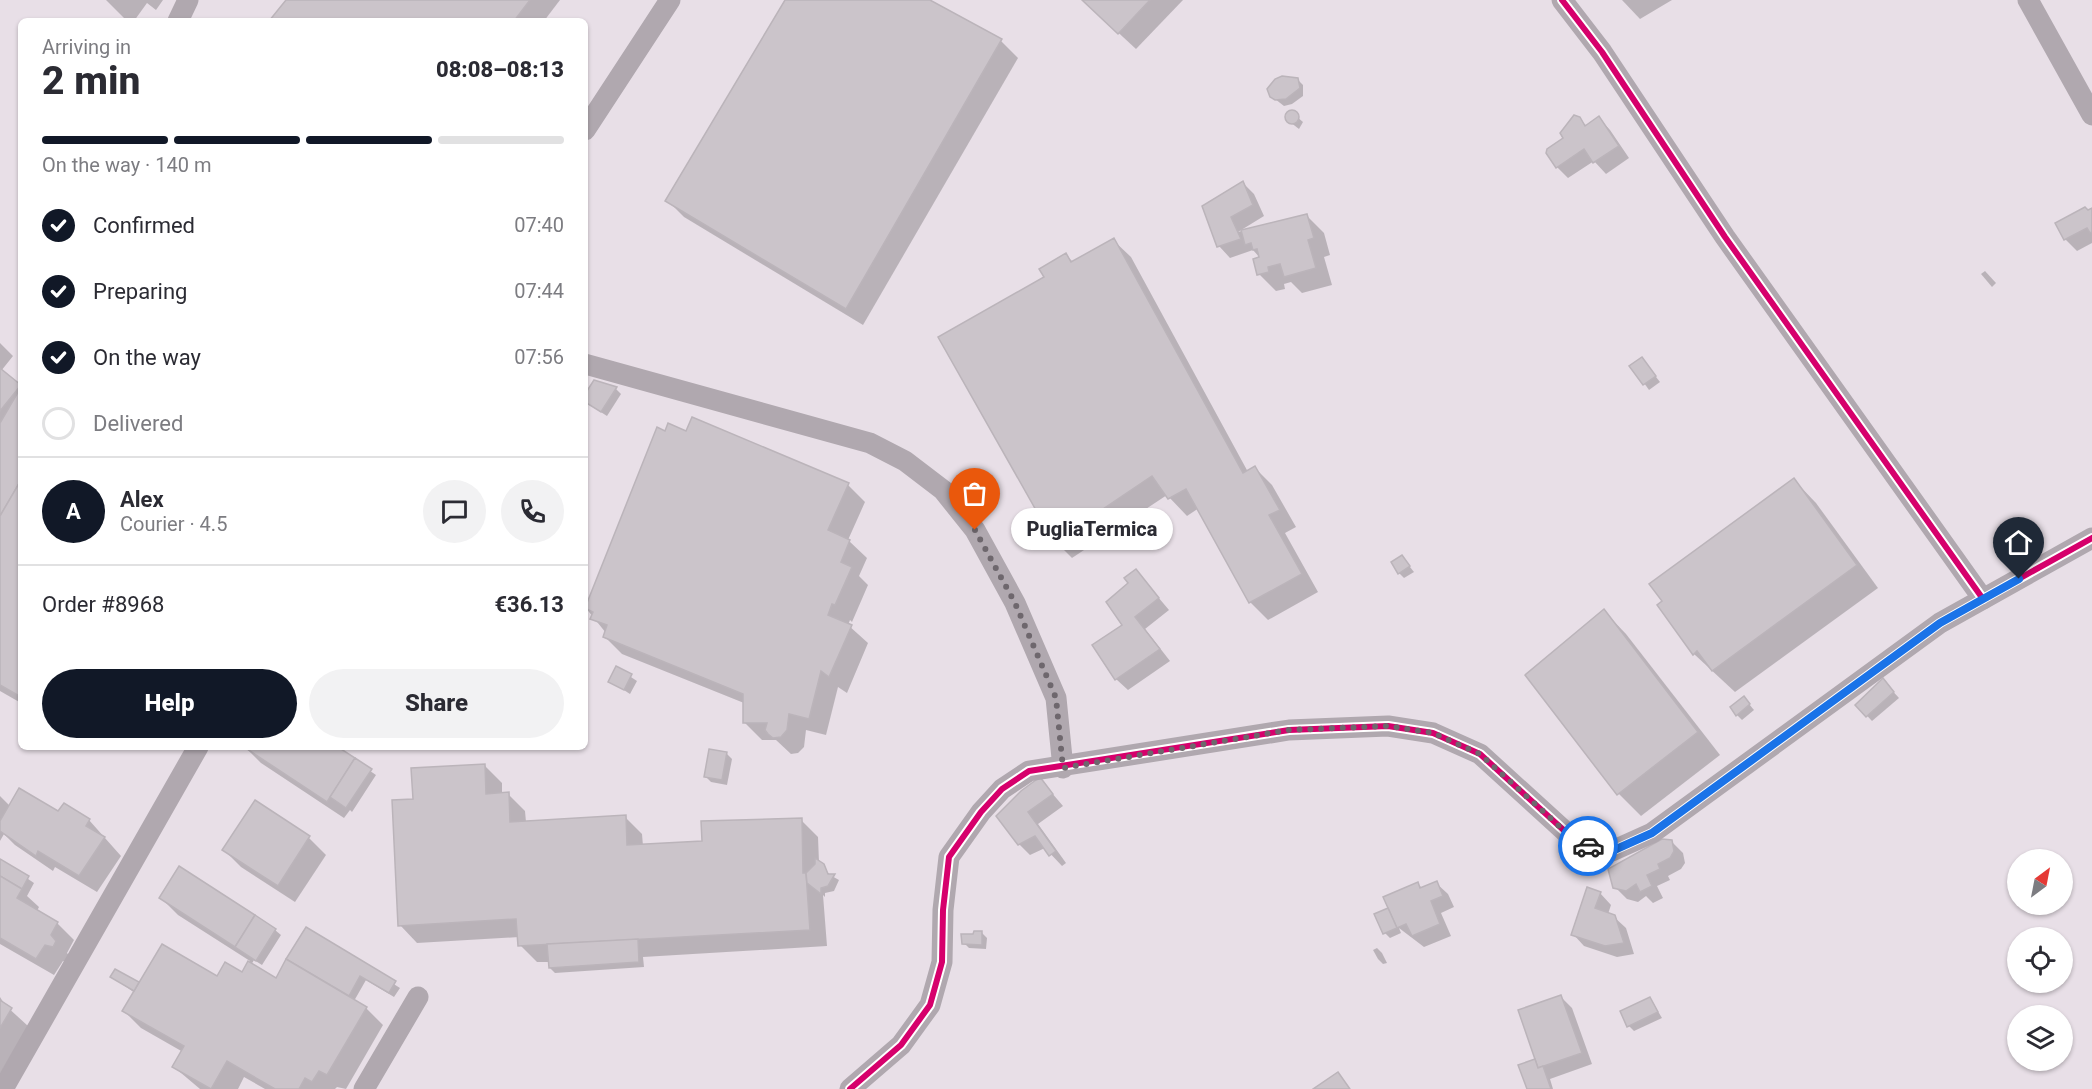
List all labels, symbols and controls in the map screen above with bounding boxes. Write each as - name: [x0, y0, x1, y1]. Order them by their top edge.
- text: Arriving in: [42, 35, 131, 59]
- text: 08:08–08:13: [436, 57, 564, 82]
- text: 2 min: [42, 58, 140, 104]
- text: On the way · 140 m: [42, 153, 211, 177]
- icon: check: [42, 209, 75, 242]
- text: Confirmed: [93, 213, 195, 238]
- text: 07:40: [514, 213, 564, 237]
- icon: check: [42, 275, 75, 308]
- text: Preparing: [93, 279, 187, 304]
- text: 07:44: [514, 279, 564, 303]
- icon: check: [42, 341, 75, 374]
- text: On the way: [93, 345, 201, 370]
- text: 07:56: [514, 345, 564, 369]
- text: Delivered: [93, 411, 183, 436]
- pin: [949, 468, 1000, 530]
- icon: bag: [958, 477, 991, 510]
- button: chat: [423, 480, 486, 543]
- button: phone: [501, 480, 564, 543]
- text: Alex: [120, 487, 164, 512]
- text: A: [66, 499, 81, 524]
- callout: PugliaTermica: [1011, 509, 1173, 551]
- text: Courier · 4.5: [120, 512, 227, 536]
- text: PugliaTermica: [1027, 517, 1157, 541]
- pin: [1993, 517, 2044, 579]
- icon: home: [2002, 526, 2035, 559]
- text: Order #8968: [42, 592, 164, 617]
- text: €36.13: [495, 592, 564, 617]
- button: Help: [42, 669, 297, 738]
- button: Share: [309, 669, 564, 738]
- courier: [1558, 816, 1618, 876]
- icon: car: [1572, 830, 1605, 863]
- north arrow: [2007, 849, 2073, 915]
- map controls: [2007, 849, 2073, 1071]
- button: locate: [2007, 927, 2073, 993]
- button: layers: [2007, 1005, 2073, 1071]

